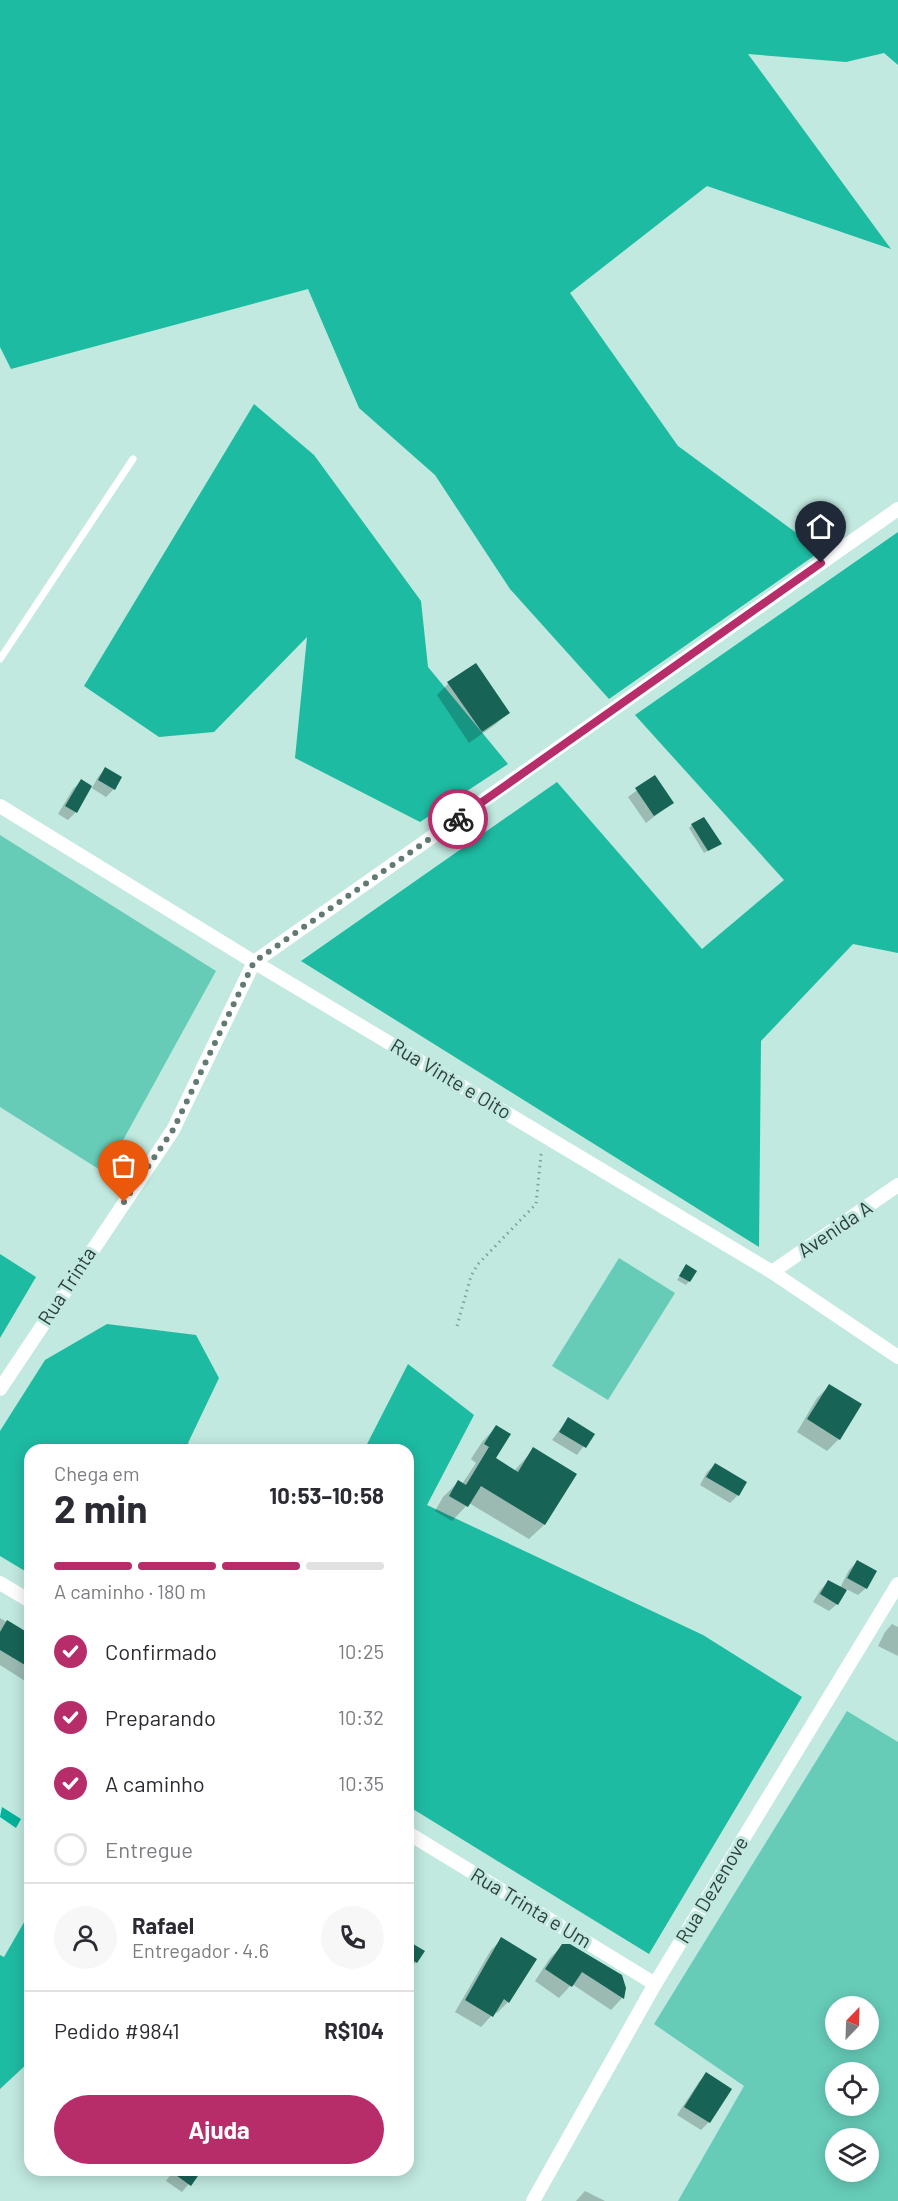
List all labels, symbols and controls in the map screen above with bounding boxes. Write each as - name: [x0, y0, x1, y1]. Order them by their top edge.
- pin: [795, 501, 846, 563]
- icon: home: [804, 510, 837, 543]
- courier: [428, 789, 488, 849]
- icon: bike: [442, 803, 475, 836]
- street label: Rua Vinte e Oito: [387, 1033, 516, 1124]
- pin: [98, 1140, 149, 1202]
- icon: bag: [107, 1149, 140, 1182]
- street label: Avenida A: [793, 1195, 876, 1262]
- street label: Rua Trinta: [32, 1242, 100, 1329]
- text: Chega em: [54, 1461, 140, 1485]
- text: 10:53–10:58: [269, 1482, 384, 1508]
- text: 2 min: [54, 1484, 147, 1531]
- text: A caminho · 180 m: [54, 1579, 206, 1603]
- icon: check: [54, 1635, 87, 1668]
- text: Confirmado: [105, 1638, 217, 1664]
- text: 10:25: [338, 1639, 384, 1663]
- icon: check: [54, 1701, 87, 1734]
- text: Preparando: [105, 1704, 216, 1730]
- text: 10:32: [338, 1705, 384, 1729]
- icon: check: [54, 1767, 87, 1800]
- text: A caminho: [105, 1770, 205, 1796]
- text: 10:35: [338, 1771, 384, 1795]
- street label: Rua Dezenove: [670, 1832, 753, 1947]
- text: Entregue: [105, 1836, 193, 1862]
- street label: Rua Trinta e Um: [467, 1862, 596, 1953]
- button: person: [54, 1906, 117, 1969]
- button: phone: [321, 1906, 384, 1969]
- text: Rafael: [132, 1912, 194, 1938]
- text: Entregador · 4.6: [132, 1938, 269, 1962]
- north arrow: [825, 1996, 879, 2050]
- map controls: [825, 1996, 879, 2182]
- text: Pedido #9841: [54, 2017, 180, 2043]
- text: R$104: [324, 2017, 384, 2043]
- button: locate: [825, 2062, 879, 2116]
- button: Ajuda: [54, 2095, 384, 2164]
- button: layers: [825, 2128, 879, 2182]

